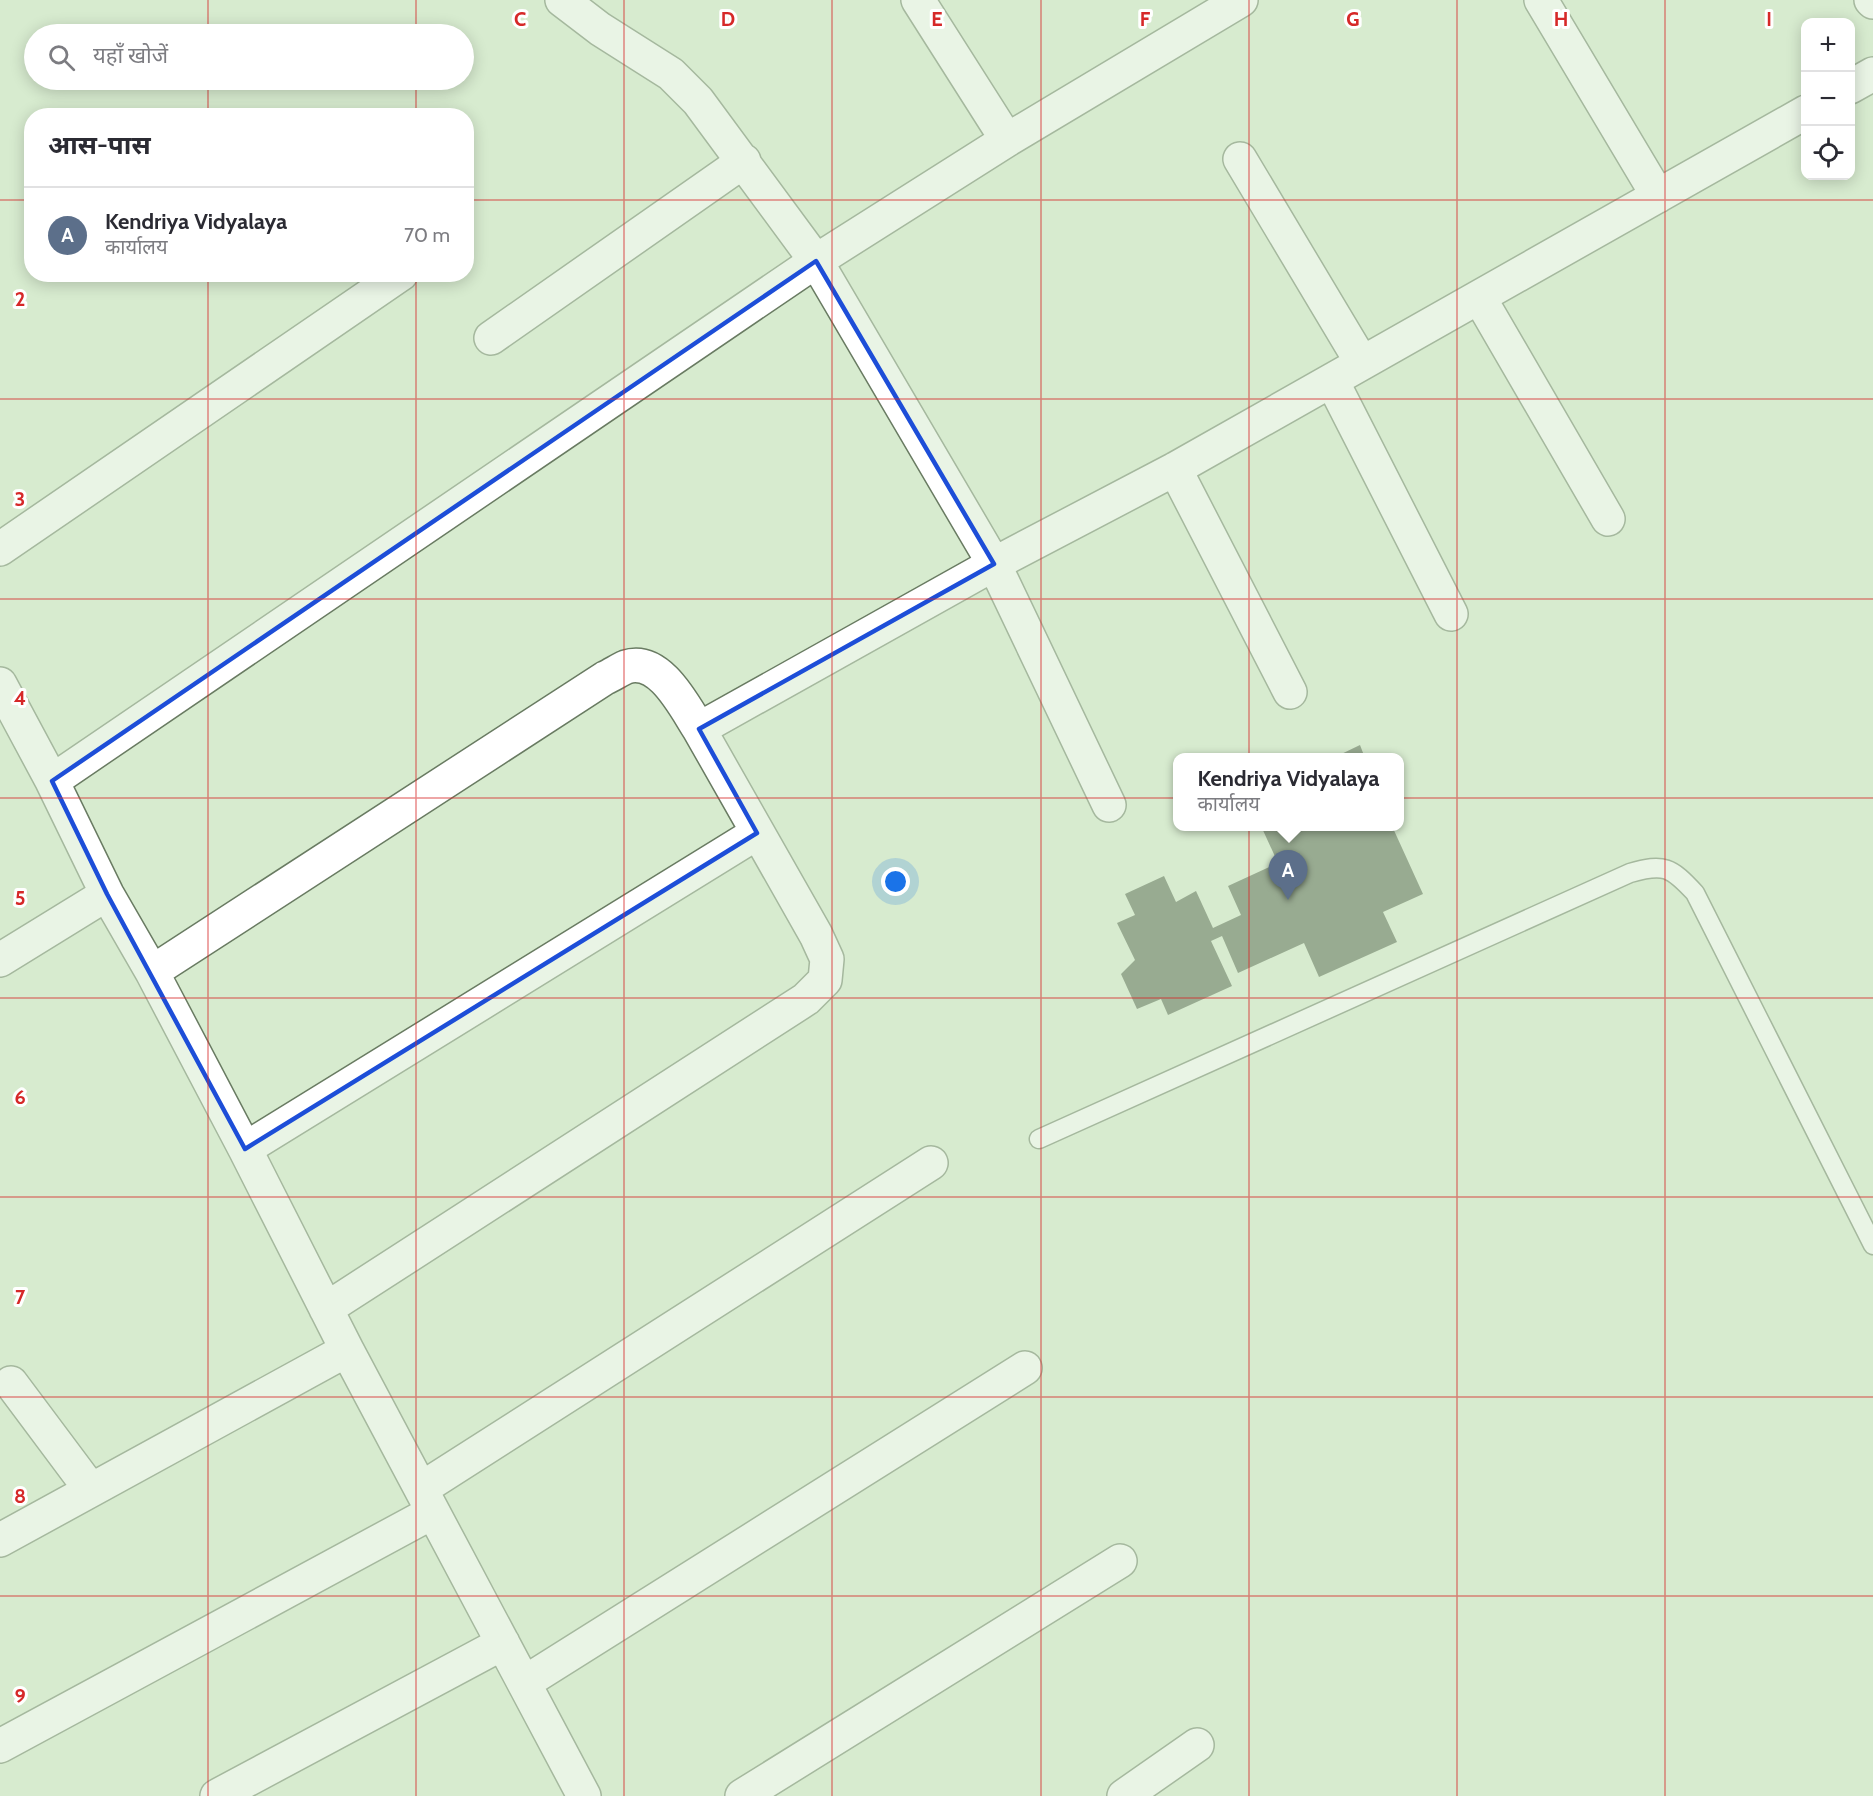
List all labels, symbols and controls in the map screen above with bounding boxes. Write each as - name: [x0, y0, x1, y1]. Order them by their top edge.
- text: C: [514, 7, 526, 31]
- text: D: [721, 7, 735, 31]
- text: E: [931, 7, 943, 31]
- text: F: [1140, 7, 1151, 31]
- text: G: [1346, 7, 1360, 31]
- text: H: [1554, 7, 1568, 31]
- text: I: [1766, 7, 1772, 31]
- map controls: [1801, 18, 1855, 180]
- button: +: [1801, 18, 1855, 72]
- search box: [24, 24, 474, 90]
- icon: search: [45, 41, 78, 74]
- text: यहाँ खोजें: [93, 42, 168, 69]
- button: −: [1801, 72, 1855, 126]
- button: locate: [1801, 126, 1855, 180]
- text: आस-पास: [48, 129, 151, 161]
- text: Kendriya Vidyalaya: [105, 208, 287, 235]
- text: A: [61, 223, 74, 247]
- text: 70 m: [404, 223, 450, 247]
- text: कार्यालय: [105, 235, 167, 259]
- text: 2: [15, 287, 25, 311]
- text: 3: [15, 487, 25, 511]
- text: 4: [14, 686, 26, 710]
- popup: [1173, 753, 1404, 831]
- text: Kendriya Vidyalaya: [1197, 765, 1380, 792]
- text: कार्यालय: [1197, 792, 1260, 816]
- pin: A: [1268, 850, 1308, 900]
- your location: [881, 867, 910, 896]
- text: 5: [15, 886, 25, 910]
- text: 6: [14, 1085, 26, 1109]
- text: 7: [15, 1285, 26, 1309]
- text: 8: [14, 1484, 26, 1508]
- text: 9: [14, 1684, 26, 1708]

